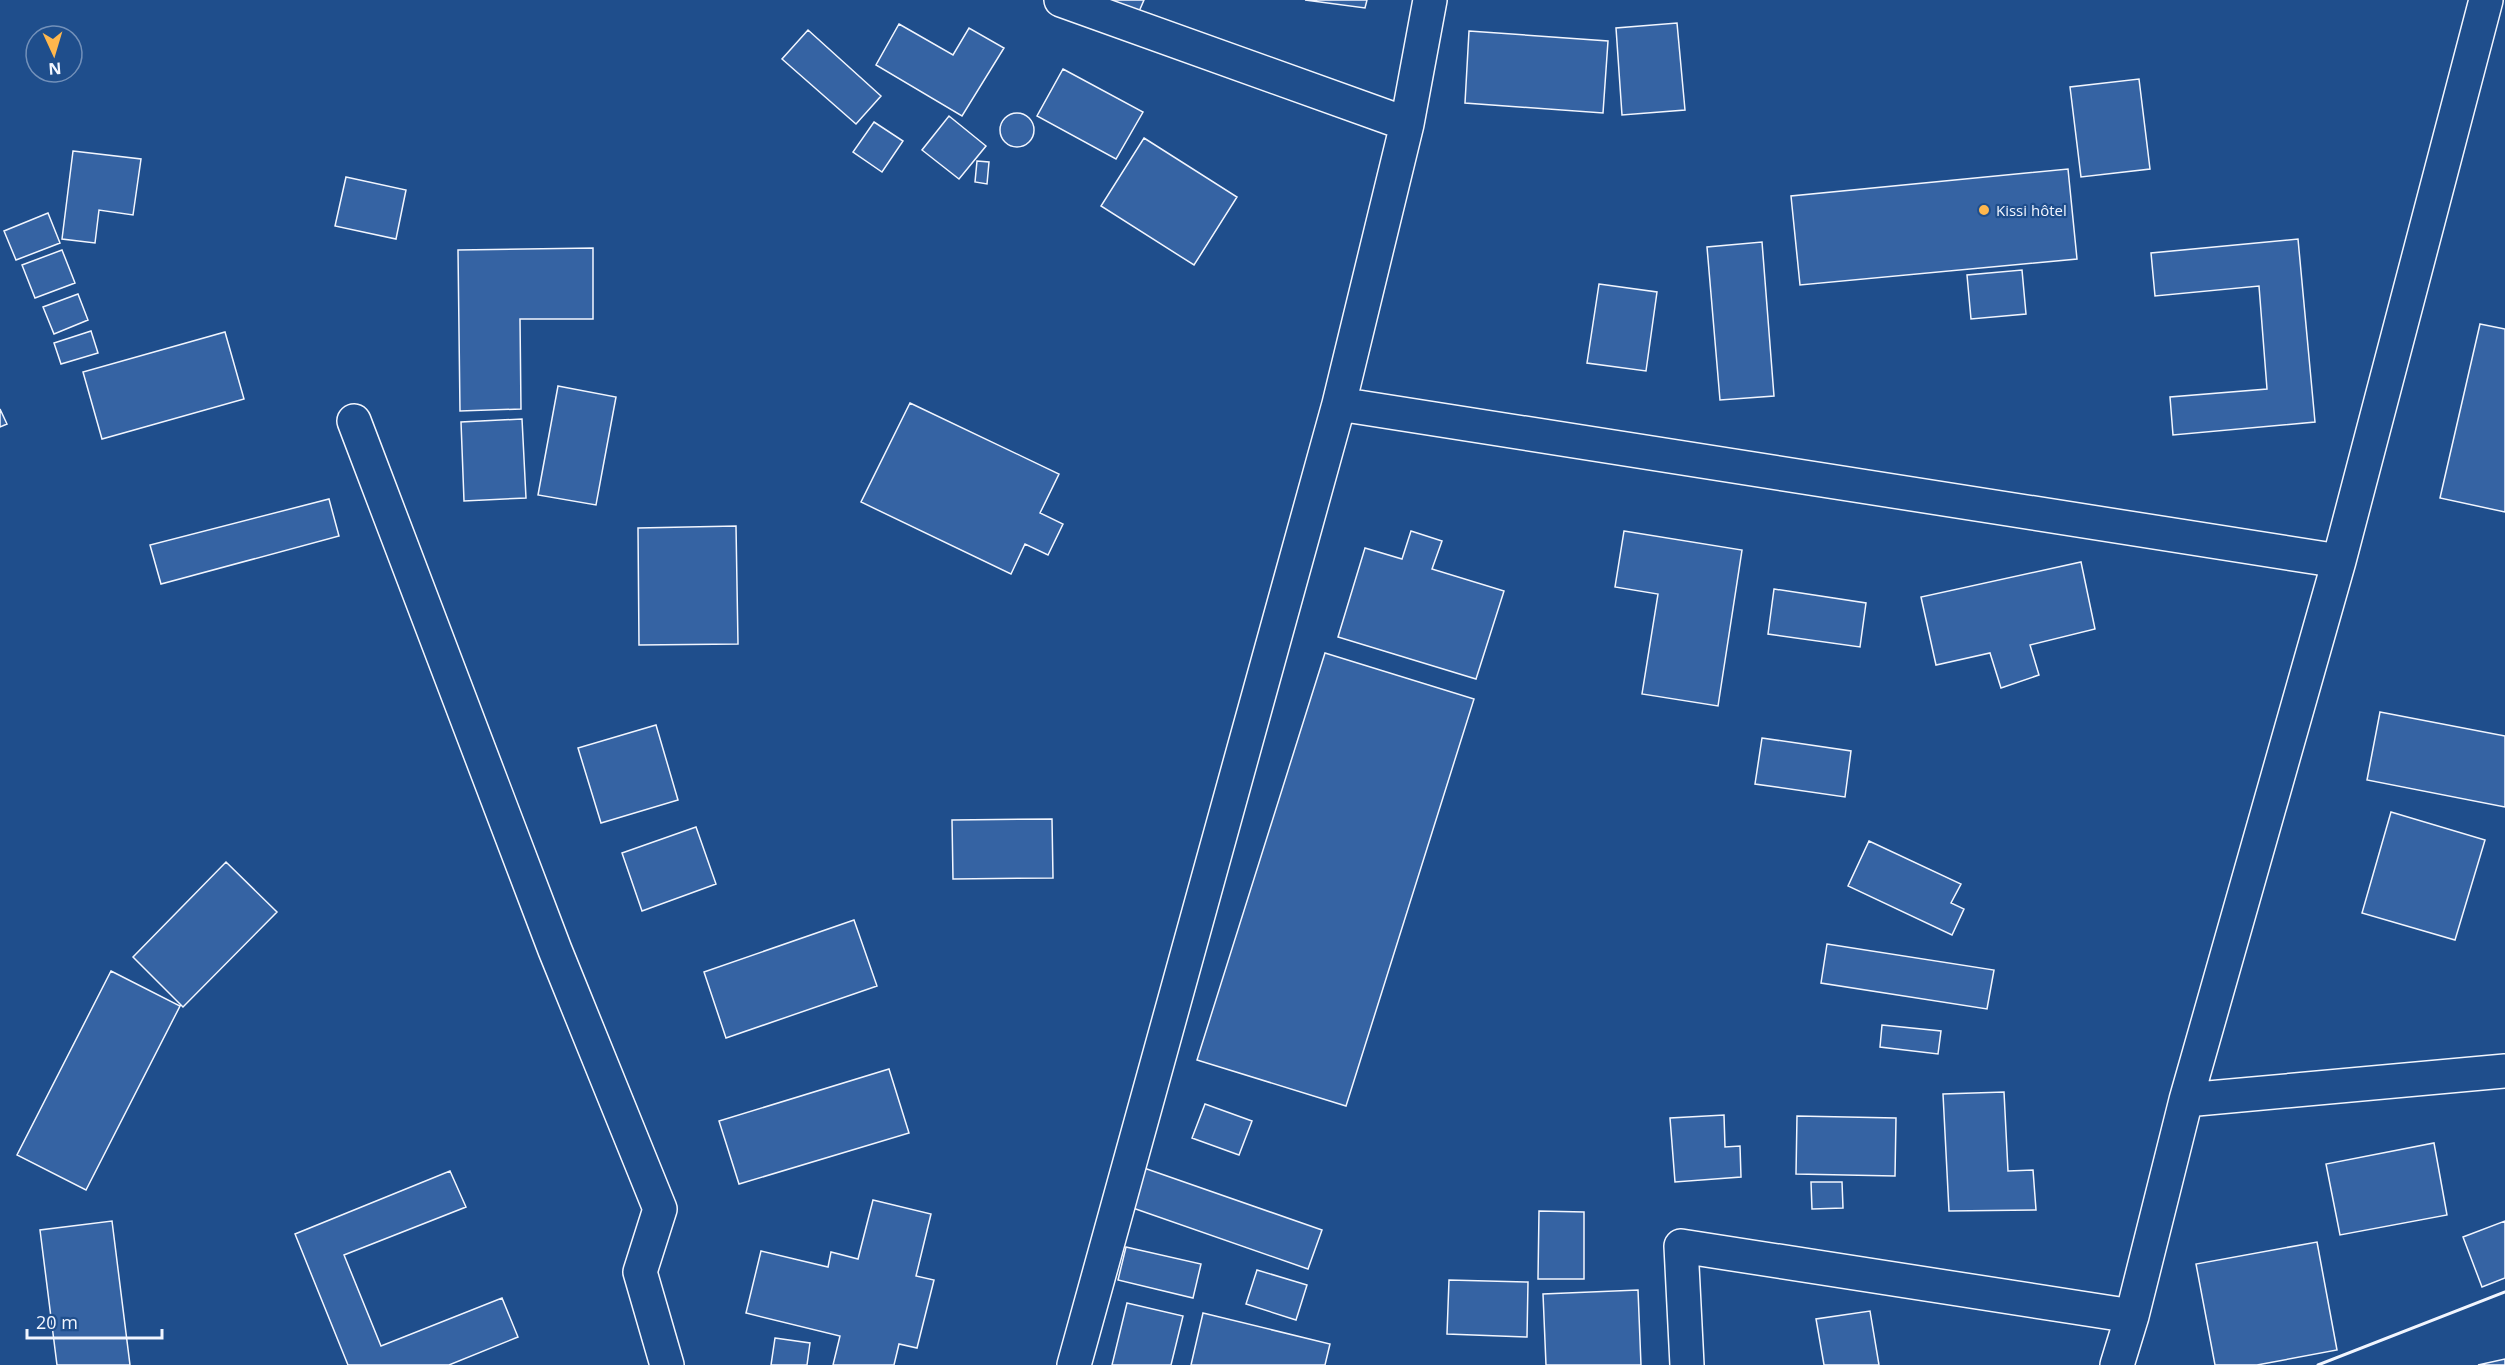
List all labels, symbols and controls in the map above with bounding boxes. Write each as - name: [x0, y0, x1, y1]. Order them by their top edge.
- north arrow: [24, 24, 84, 84]
- text: N: [48, 58, 62, 80]
- place label: Kissi hôtel: [1996, 200, 2067, 220]
- marker: Kissi hôtel: [1977, 203, 1991, 217]
- scale bar: [27, 1302, 162, 1340]
- text: 20 m: [36, 1310, 78, 1334]

